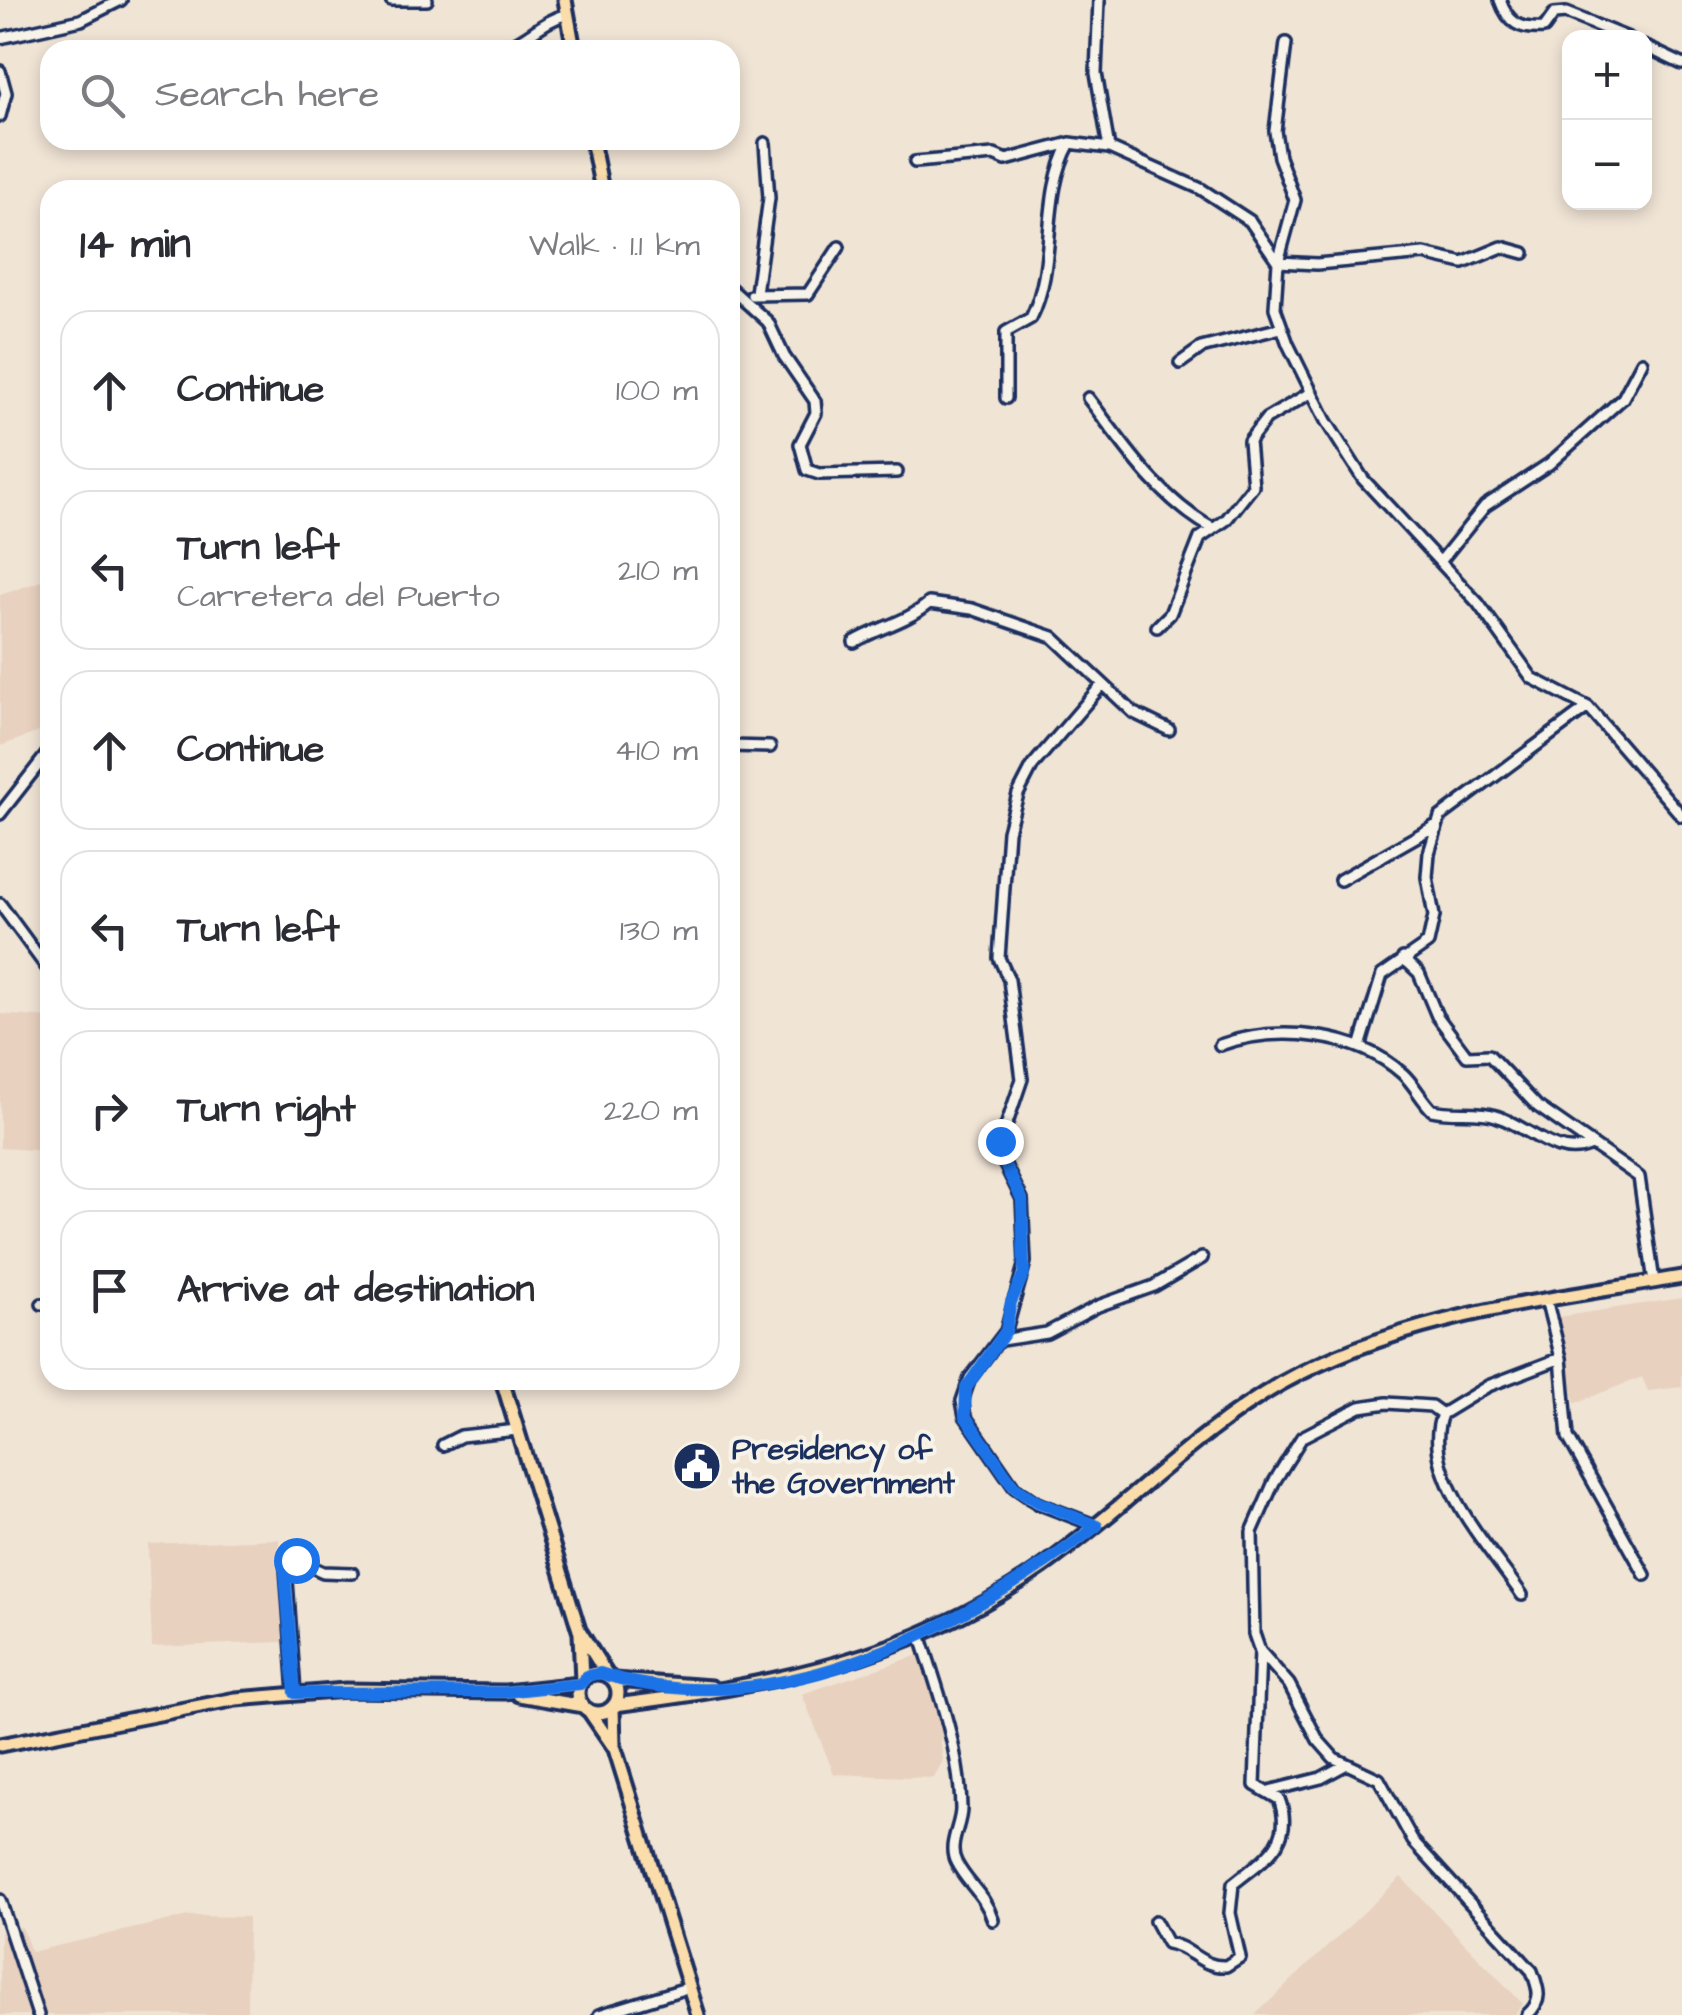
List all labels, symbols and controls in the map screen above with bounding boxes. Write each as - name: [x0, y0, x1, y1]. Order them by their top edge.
- map controls: [1562, 30, 1652, 210]
- button: +: [1562, 30, 1652, 120]
- search box: [40, 40, 740, 150]
- icon: search: [75, 68, 130, 123]
- text: Search here: [155, 69, 379, 121]
- button: −: [1562, 120, 1652, 210]
- text: 14 min: [80, 216, 191, 274]
- text: Walk · 1.1 km: [529, 223, 700, 268]
- icon: ahead: [82, 363, 137, 418]
- text: Continue: [177, 364, 324, 416]
- text: 100 m: [616, 368, 698, 413]
- text: Turn left: [177, 522, 340, 574]
- icon: left: [82, 543, 137, 598]
- text: 210 m: [618, 548, 698, 593]
- text: Carretera del Puerto: [177, 574, 500, 619]
- icon: ahead: [82, 723, 137, 778]
- text: Continue: [177, 724, 324, 776]
- text: 410 m: [614, 728, 698, 773]
- icon: left: [82, 903, 137, 958]
- text: Turn left: [177, 904, 340, 956]
- text: 130 m: [620, 908, 698, 953]
- icon: right: [82, 1083, 137, 1138]
- text: Turn right: [177, 1084, 356, 1136]
- text: 220 m: [603, 1088, 698, 1133]
- route end: [978, 1119, 1024, 1165]
- icon: arrive: [82, 1263, 137, 1318]
- text: Arrive at destination: [177, 1264, 534, 1316]
- place label: Presidency of the Government: [731, 1429, 956, 1505]
- public building icon: Presidency of the Government: [671, 1440, 723, 1492]
- route start: [274, 1538, 320, 1584]

